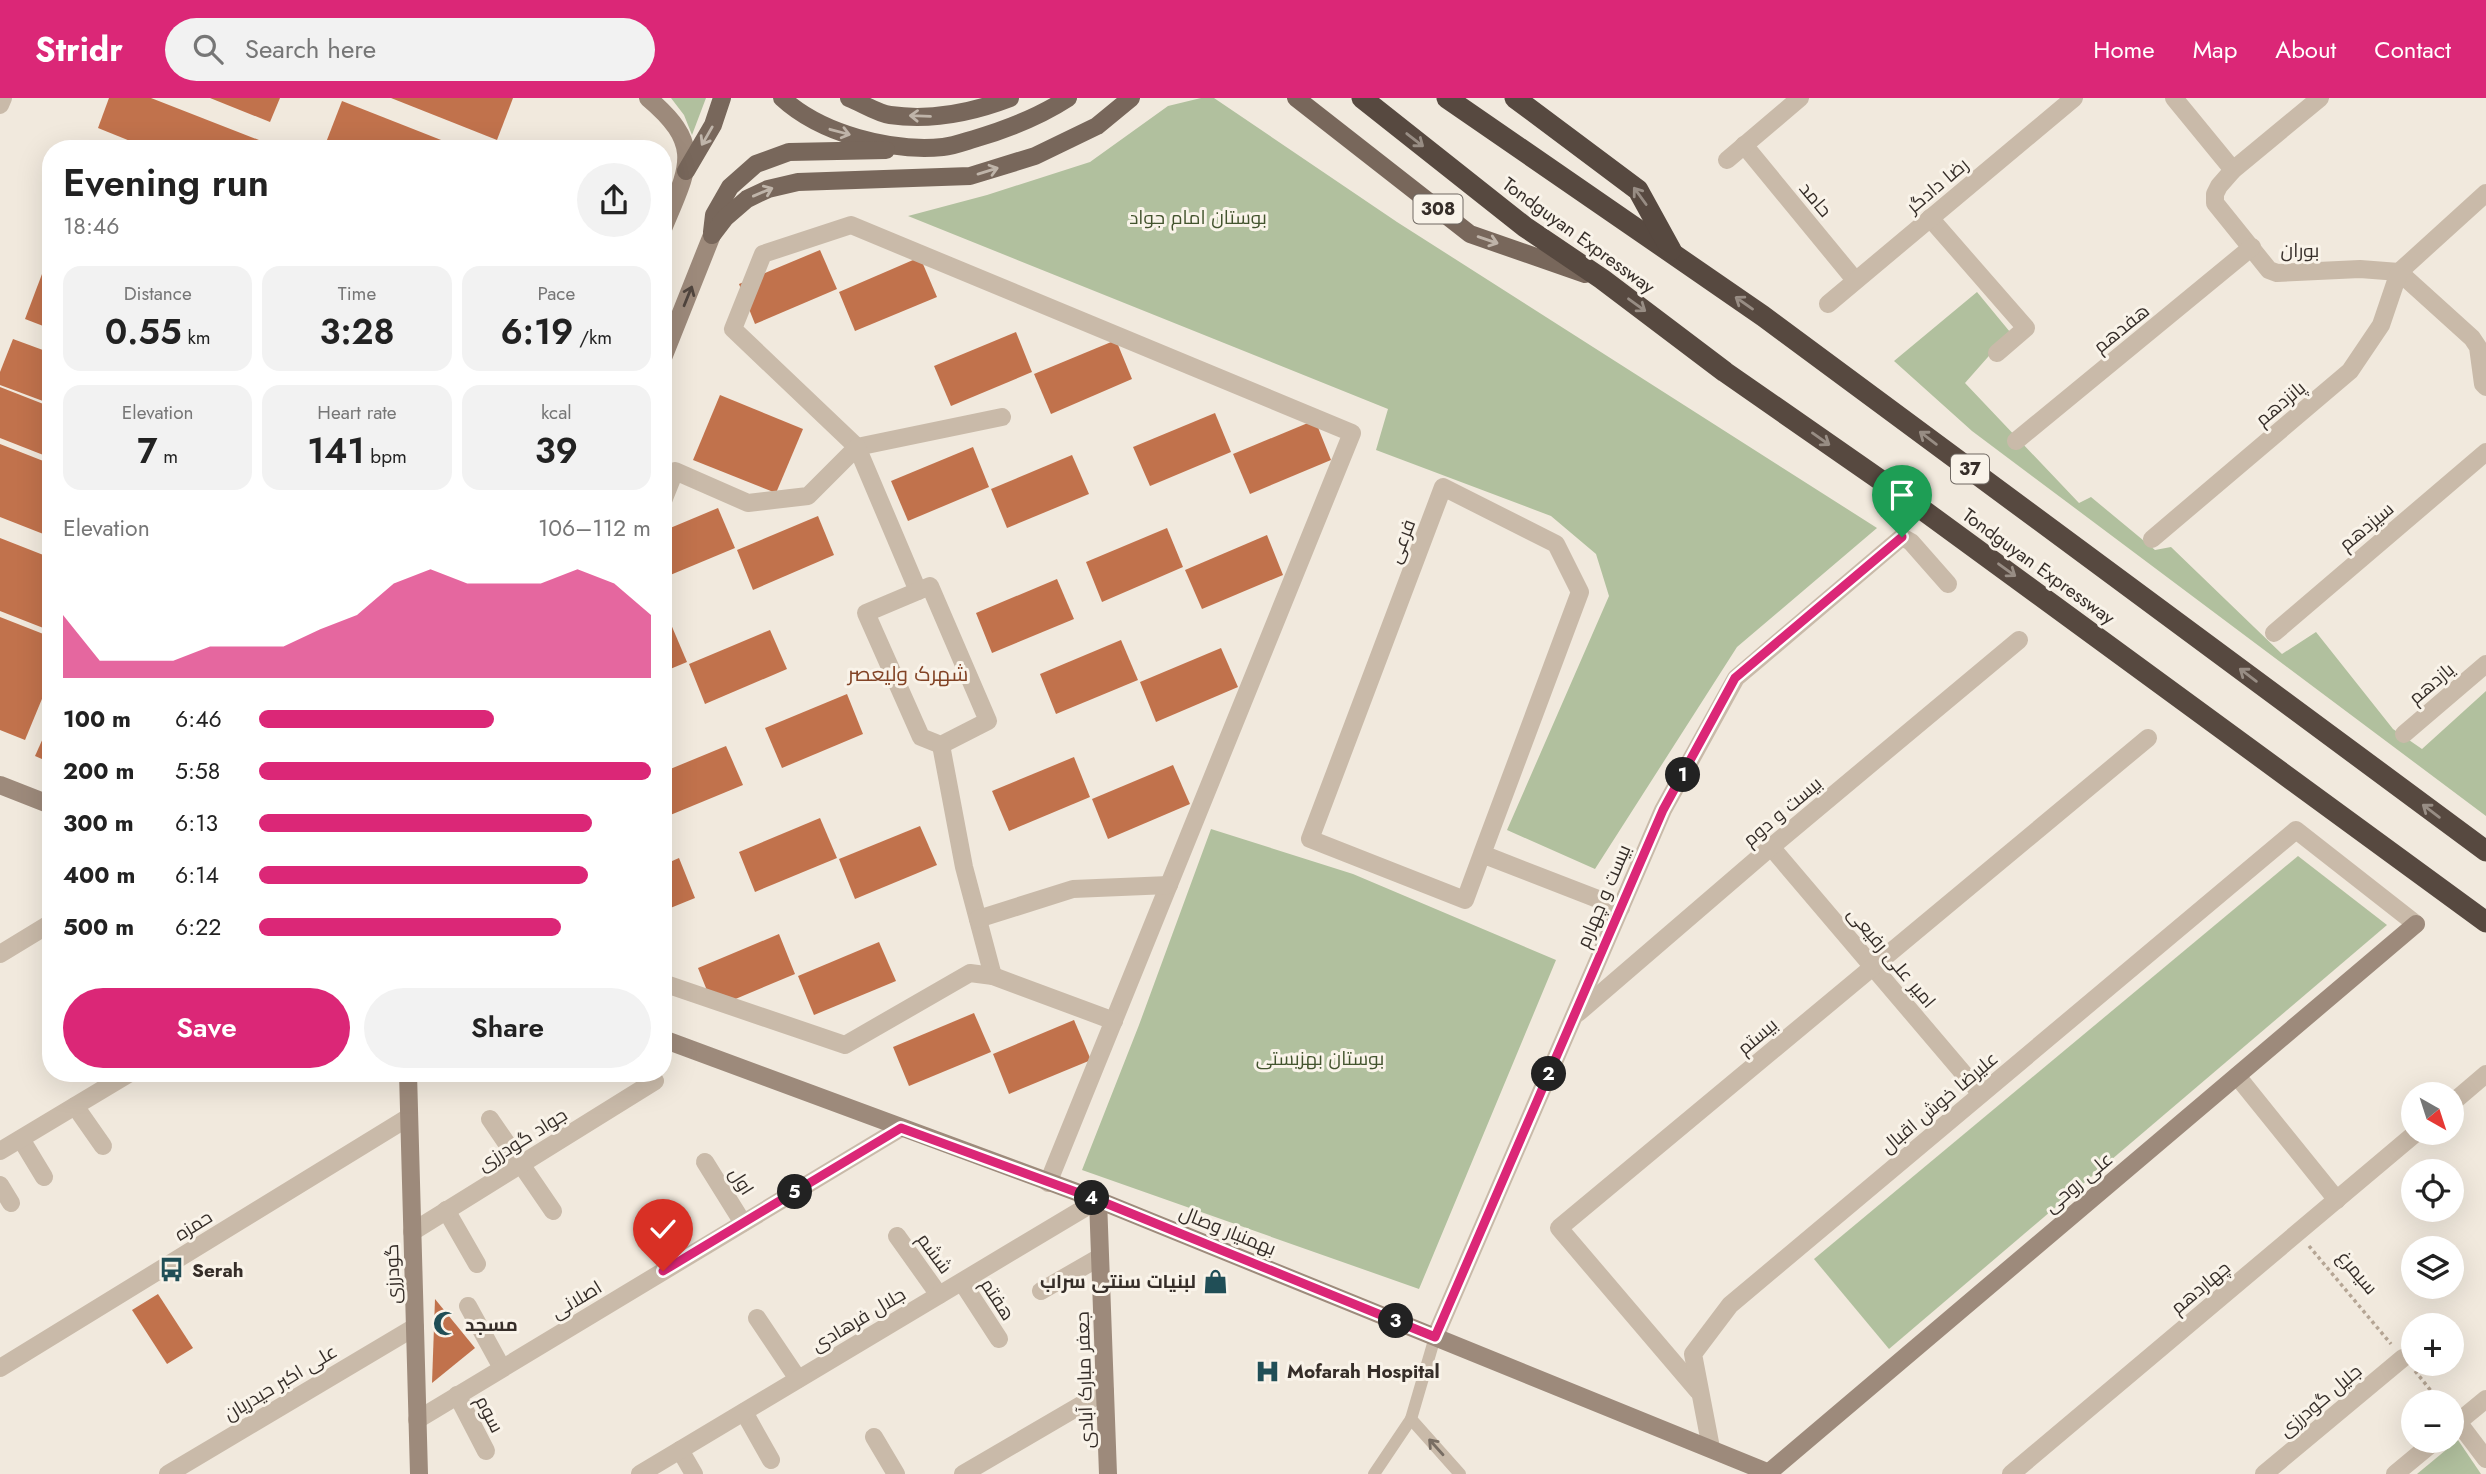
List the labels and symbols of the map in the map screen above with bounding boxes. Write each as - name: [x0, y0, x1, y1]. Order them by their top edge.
- one-way arrow: [909, 109, 932, 122]
- one-way arrow: [700, 125, 714, 145]
- one-way arrow: [829, 126, 851, 139]
- one-way arrow: [1406, 133, 1424, 148]
- street label: رضا دادگر: [1900, 151, 1974, 220]
- one-way arrow: [977, 163, 999, 176]
- street label: Tondguyan Expressway: [1497, 171, 1661, 300]
- street label: حامد: [1793, 176, 1838, 223]
- one-way arrow: [752, 185, 773, 198]
- one-way arrow: [1633, 187, 1647, 206]
- road number: 308: [1414, 194, 1462, 224]
- park label: بوستان امام جواد: [1129, 204, 1267, 231]
- one-way arrow: [1476, 235, 1498, 247]
- street label: بوران: [2281, 237, 2319, 264]
- one-way arrow: [682, 286, 695, 308]
- one-way arrow: [1735, 296, 1754, 310]
- one-way arrow: [1628, 297, 1647, 312]
- street label: هفدهم: [2088, 297, 2155, 359]
- street label: پانزدهم: [2249, 374, 2311, 432]
- one-way arrow: [1918, 431, 1937, 446]
- one-way arrow: [1811, 432, 1830, 446]
- road number: 37: [1951, 454, 1989, 484]
- pin: [1872, 465, 1932, 537]
- street label: سیزدهم: [2333, 496, 2399, 557]
- street label: Tondguyan Expressway: [1957, 502, 2121, 631]
- street label: فرعی: [1381, 515, 1422, 567]
- one-way arrow: [1997, 563, 2016, 578]
- street label: یازدهم: [2403, 656, 2460, 711]
- district label: شهرک ولیعصر: [847, 659, 968, 689]
- one-way arrow: [2239, 668, 2258, 683]
- pin: 1: [1666, 758, 1700, 792]
- street label: بیست و دوم: [1737, 770, 1828, 852]
- one-way arrow: [2422, 803, 2441, 818]
- street label: بیست و چهارم: [1570, 840, 1637, 952]
- street label: امیر علی رفیعی: [1841, 901, 1942, 1014]
- street label: بیستم: [1731, 1012, 1783, 1061]
- park label: بوستان بهزیستی: [1256, 1045, 1384, 1072]
- street label: علیرضا خوش اقبال: [1875, 1045, 2004, 1160]
- pin: 2: [1532, 1056, 1566, 1091]
- north arrow: [2401, 1082, 2464, 1144]
- street label: جواد گودرزی: [472, 1101, 572, 1178]
- street label: علی روحی: [2038, 1146, 2119, 1219]
- street label: اول: [723, 1162, 760, 1200]
- pin: 5: [778, 1174, 812, 1210]
- pin: 4: [1074, 1180, 1110, 1216]
- pin: [633, 1199, 693, 1271]
- street label: بهمنیار وصال: [1175, 1199, 1280, 1262]
- street label: حمزه: [169, 1203, 217, 1248]
- street label: ششم: [911, 1227, 959, 1279]
- street label: گودرزی: [378, 1244, 407, 1304]
- street label: سیمرغ: [2331, 1244, 2384, 1300]
- street label: چهاردهم: [2165, 1254, 2236, 1320]
- bus stop icon: Serah: [158, 1256, 186, 1284]
- place label: Serah: [192, 1257, 244, 1284]
- shop icon: لبنیات سنتی سراب: [1202, 1267, 1230, 1295]
- place label: لبنیات سنتی سراب: [1040, 1268, 1196, 1295]
- street label: هفتم: [974, 1273, 1021, 1326]
- street label: اصلانی: [546, 1274, 607, 1325]
- street label: جلال فرهادی: [806, 1281, 911, 1358]
- pin: 3: [1378, 1304, 1414, 1338]
- mosque icon: مسجد: [431, 1310, 459, 1338]
- place label: مسجد: [465, 1311, 518, 1338]
- street label: جعفر مبارک آبادی: [1069, 1311, 1100, 1449]
- street label: علی اکبر حیدریان: [218, 1338, 342, 1427]
- hospital icon: Mofarah Hospital: [1253, 1357, 1281, 1385]
- place label: Mofarah Hospital: [1287, 1358, 1440, 1385]
- street label: جلیل گودرزی: [2273, 1358, 2368, 1443]
- street label: سوم: [469, 1391, 510, 1438]
- one-way arrow: [1428, 1438, 1444, 1456]

